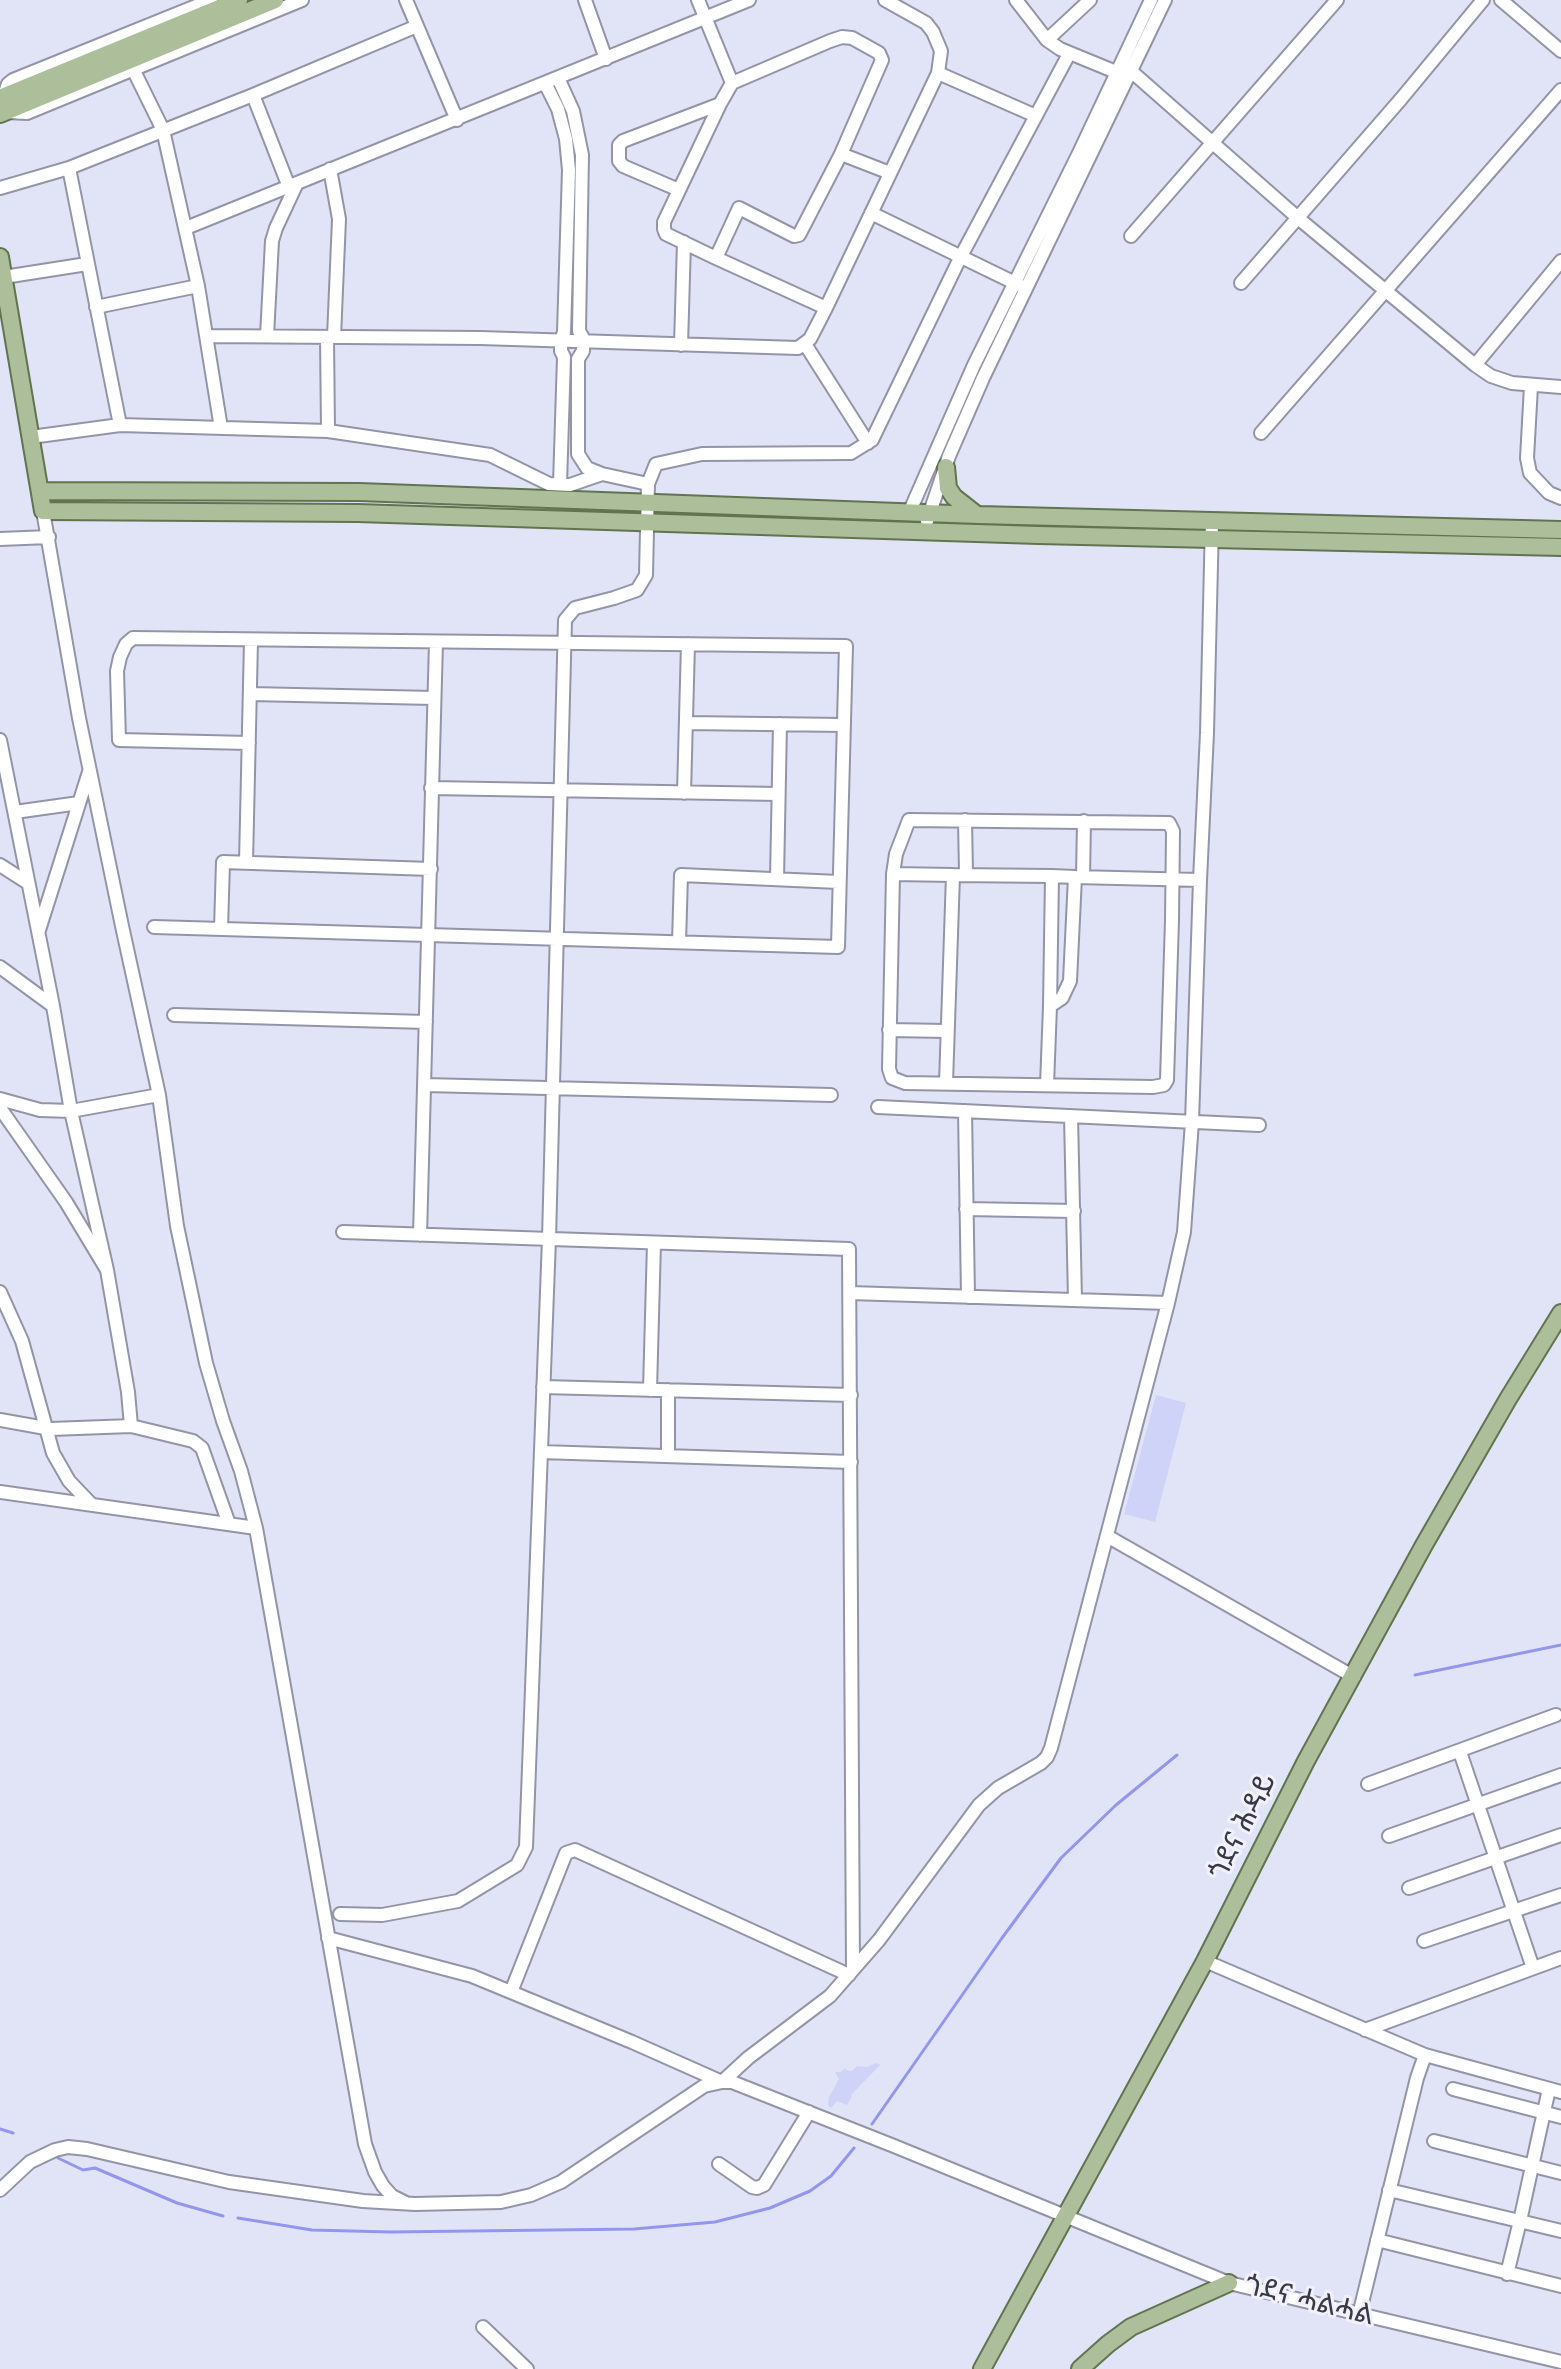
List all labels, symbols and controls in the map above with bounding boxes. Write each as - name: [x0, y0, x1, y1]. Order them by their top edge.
- street label: ጎደና ሕዳይ: [1203, 1768, 1285, 1886]
- street label: ጎደና ሓልሓል: [1241, 2270, 1377, 2334]

